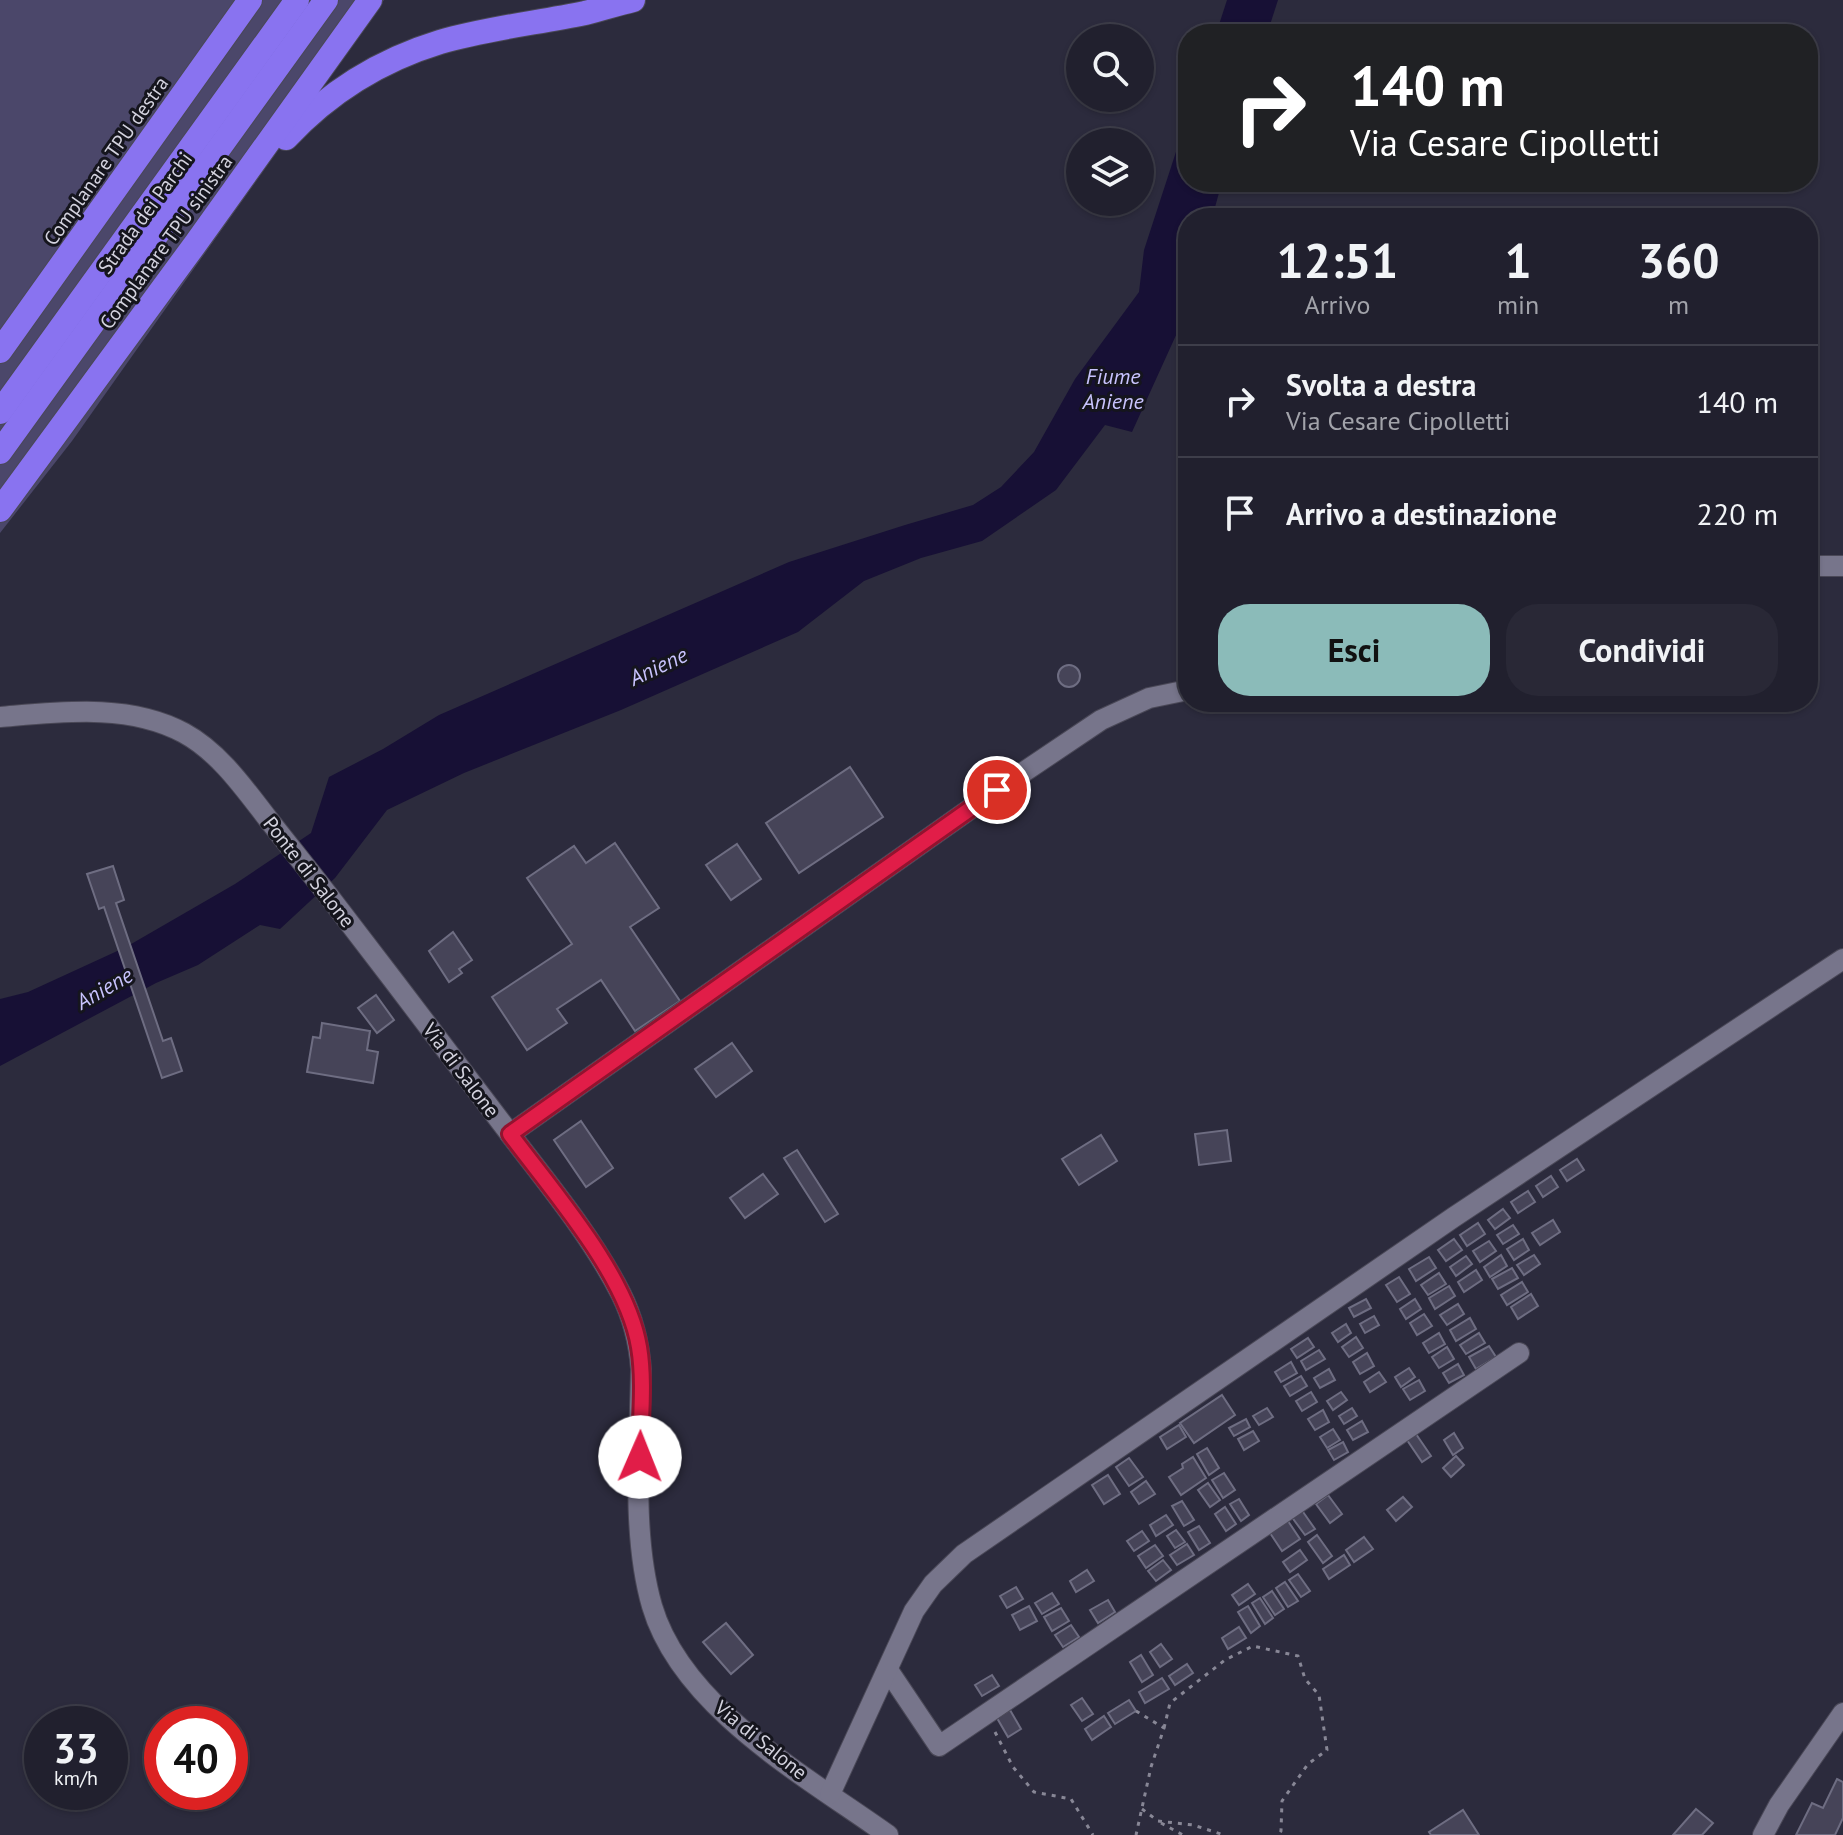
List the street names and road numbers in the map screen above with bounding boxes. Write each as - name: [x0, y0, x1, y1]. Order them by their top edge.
- street label: Complanare TPU destra: [38, 72, 174, 250]
- street label: Strada dei Parchi: [92, 147, 198, 279]
- street label: Complanare TPU sinistra: [94, 150, 238, 334]
- street label: Ponte di Salone: [258, 811, 360, 933]
- street label: Via di Salone: [416, 1017, 505, 1122]
- street label: Via di Salone: [709, 1694, 813, 1785]

